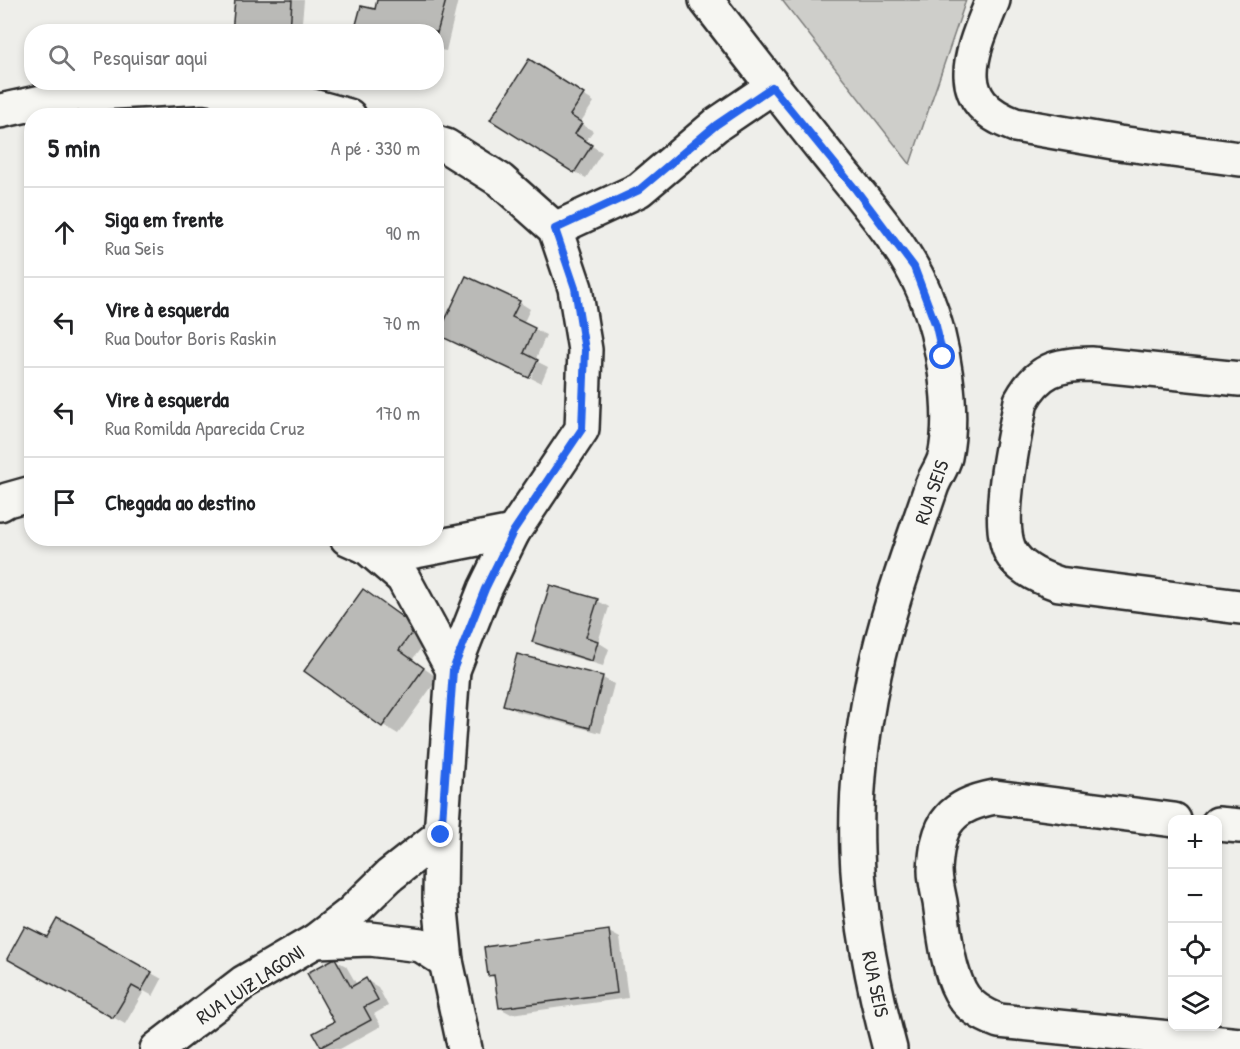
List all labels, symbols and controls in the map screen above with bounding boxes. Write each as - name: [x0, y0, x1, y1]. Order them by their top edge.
- search box: [24, 24, 444, 90]
- icon: search: [45, 41, 78, 74]
- text: Pesquisar aqui: [93, 42, 208, 72]
- text: 5 min: [48, 130, 100, 165]
- text: A pé · 330 m: [331, 134, 420, 161]
- text: Siga em frente: [105, 204, 224, 234]
- icon: ahead: [48, 216, 81, 249]
- text: 90 m: [386, 219, 420, 246]
- text: Rua Seis: [105, 234, 164, 261]
- text: Vire à esquerda: [105, 294, 229, 324]
- icon: left: [48, 306, 81, 339]
- text: 70 m: [383, 309, 420, 336]
- text: Rua Doutor Boris Raskin: [105, 324, 276, 351]
- route start: [929, 343, 955, 369]
- text: Vire à esquerda: [105, 384, 229, 414]
- icon: left: [48, 396, 81, 429]
- text: 170 m: [376, 399, 420, 426]
- text: Rua Romilda Aparecida Cruz: [105, 414, 305, 441]
- street label: RUA SEIS: [907, 456, 955, 528]
- icon: arrive: [48, 486, 81, 519]
- text: Chegada ao destino: [105, 487, 255, 517]
- map controls: [1168, 815, 1222, 1031]
- button: +: [1168, 815, 1222, 869]
- route end: [427, 821, 453, 847]
- button: −: [1168, 869, 1222, 923]
- button: locate: [1168, 923, 1222, 977]
- street label: RUA LUIZ LAGONI: [190, 938, 310, 1030]
- street label: RUA SEIS: [856, 949, 896, 1019]
- button: layers: [1168, 977, 1222, 1031]

